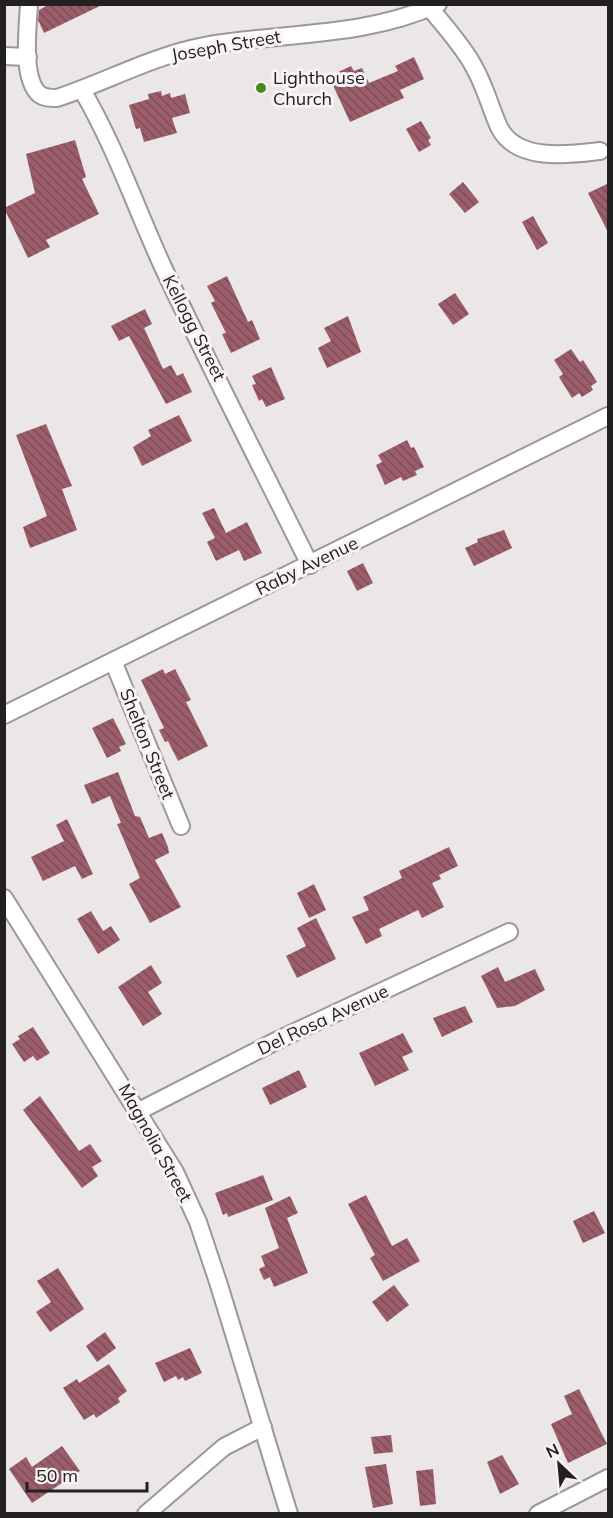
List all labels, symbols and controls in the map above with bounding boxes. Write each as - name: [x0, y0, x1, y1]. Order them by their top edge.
- street label: Joseph Street: [169, 25, 282, 66]
- place label: Lighthouse Church: [273, 66, 365, 110]
- marker: Lighthouse Church: [254, 81, 268, 95]
- street label: Kellogg Street: [158, 271, 231, 385]
- street label: Raby Avenue: [252, 531, 362, 600]
- street label: Shelton Street: [115, 685, 180, 803]
- street label: Del Rosa Avenue: [254, 979, 392, 1060]
- street label: Magnolia Street: [113, 1080, 197, 1206]
- north arrow: [529, 1434, 589, 1494]
- text: N: [543, 1439, 562, 1462]
- scale bar: [27, 1455, 147, 1493]
- text: 50 m: [36, 1464, 78, 1487]

